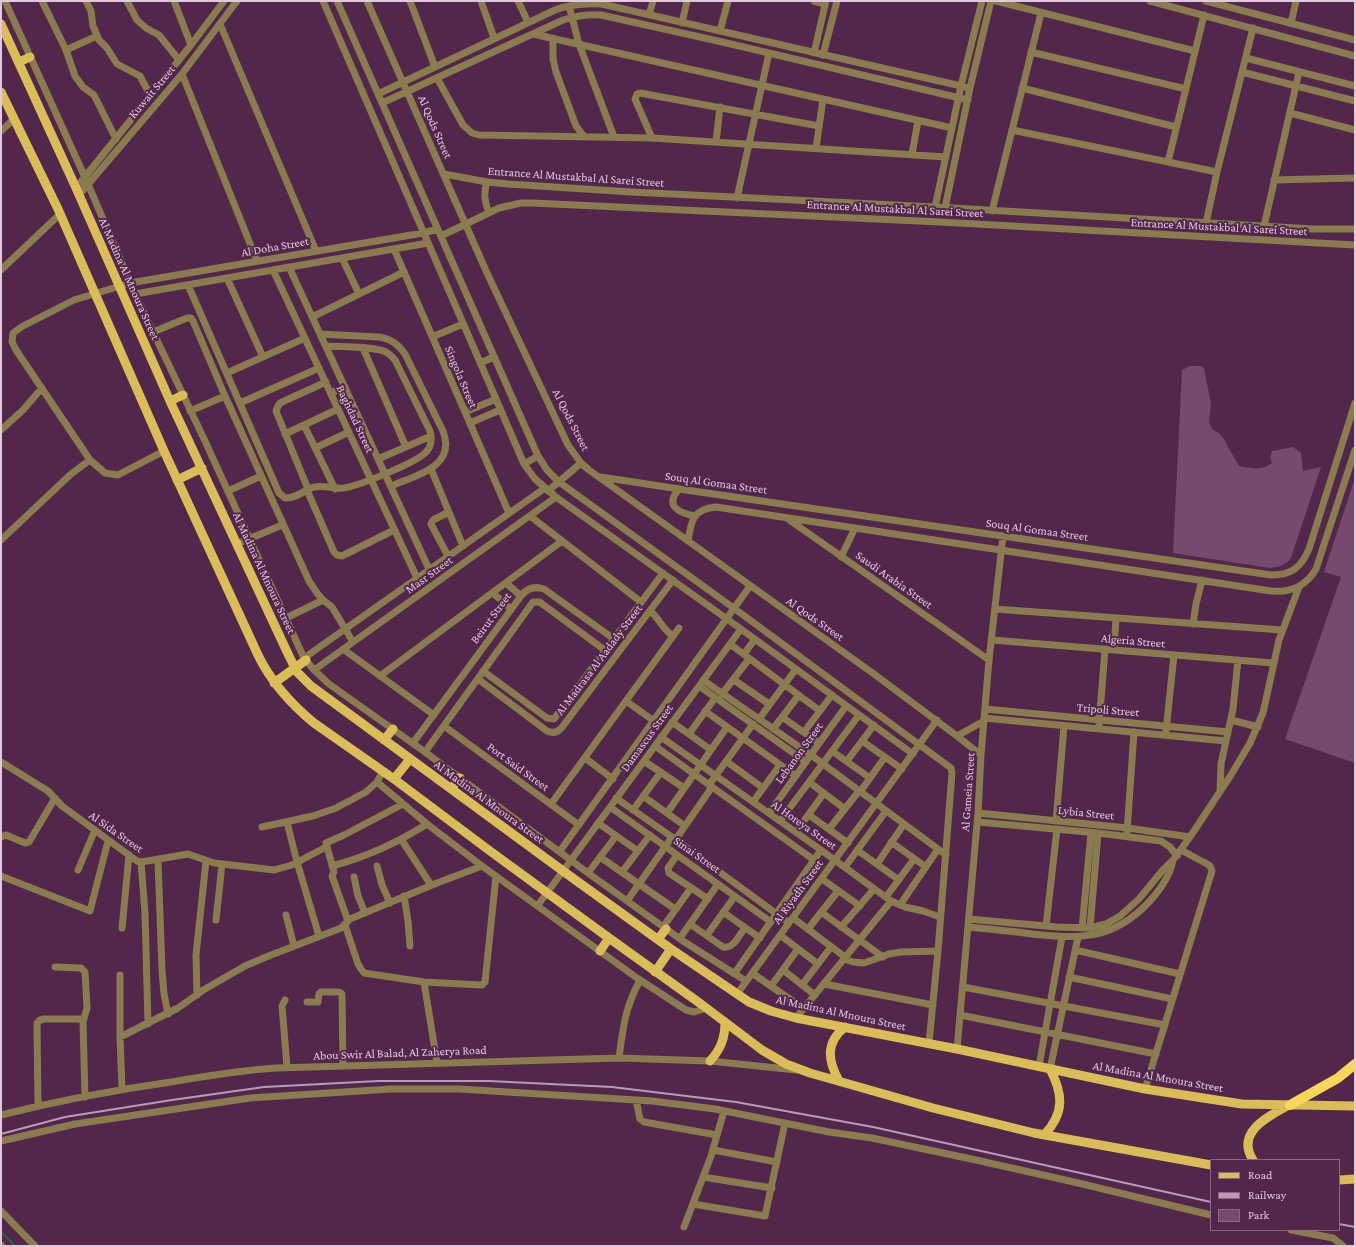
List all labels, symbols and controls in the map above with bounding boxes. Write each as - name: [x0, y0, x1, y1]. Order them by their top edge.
- street label: Kuwait Street: [126, 63, 178, 121]
- street label: Al Qods Street: [415, 93, 455, 161]
- street label: Entrance Al Mustakbal Al Sarei Street: [487, 164, 665, 190]
- street label: Entrance Al Mustakbal Al Sarei Street: [806, 197, 984, 221]
- street label: Entrance Al Mustakbal Al Sarei Street: [1130, 215, 1308, 239]
- street label: Al Madina Al Mnoura Street: [96, 216, 162, 342]
- street label: Al Doha Street: [240, 234, 310, 260]
- street label: Singola Street: [441, 344, 481, 410]
- street label: Baghdad Street: [333, 383, 377, 455]
- street label: Al Qods Street: [549, 387, 593, 453]
- street label: Souq Al Gomaa Street: [664, 469, 768, 497]
- street label: Al Madina Al Mnoura Street: [230, 510, 298, 636]
- street label: Souq Al Gomaa Street: [985, 516, 1089, 544]
- street label: Saudi Arabia Street: [853, 548, 935, 612]
- street label: Masr Street: [403, 553, 455, 597]
- street label: Beirut Street: [468, 590, 514, 646]
- street label: Al Qods Street: [783, 594, 847, 644]
- street label: Al Madrasa Al Aadady Street: [553, 602, 645, 718]
- street label: Algeria Street: [1100, 631, 1166, 651]
- street label: Tripoli Street: [1076, 700, 1140, 720]
- street label: Damascus Street: [618, 701, 676, 775]
- street label: Lebanon Street: [772, 720, 826, 786]
- street label: Port Said Street: [484, 740, 552, 794]
- street label: Al Gameia Street: [958, 752, 978, 832]
- street label: Al Madina Al Mnoura Street: [431, 757, 547, 847]
- street label: Al Horeya Street: [768, 797, 840, 853]
- street label: Lybia Street: [1057, 803, 1115, 823]
- street label: Al Sida Street: [86, 808, 146, 856]
- street label: Sinai Street: [671, 834, 723, 876]
- street label: Al Riyadh Street: [770, 857, 826, 927]
- street label: Al Madina Al Mnoura Street: [775, 992, 907, 1034]
- street label: Abou Swir Al Balad, Al Zaherya Road: [313, 1043, 487, 1063]
- street label: Al Madina Al Mnoura Street: [1092, 1058, 1224, 1096]
- legend: [1210, 1159, 1340, 1231]
- text: Road: [1248, 1168, 1272, 1182]
- text: Railway: [1248, 1188, 1286, 1202]
- text: Park: [1248, 1208, 1269, 1222]

